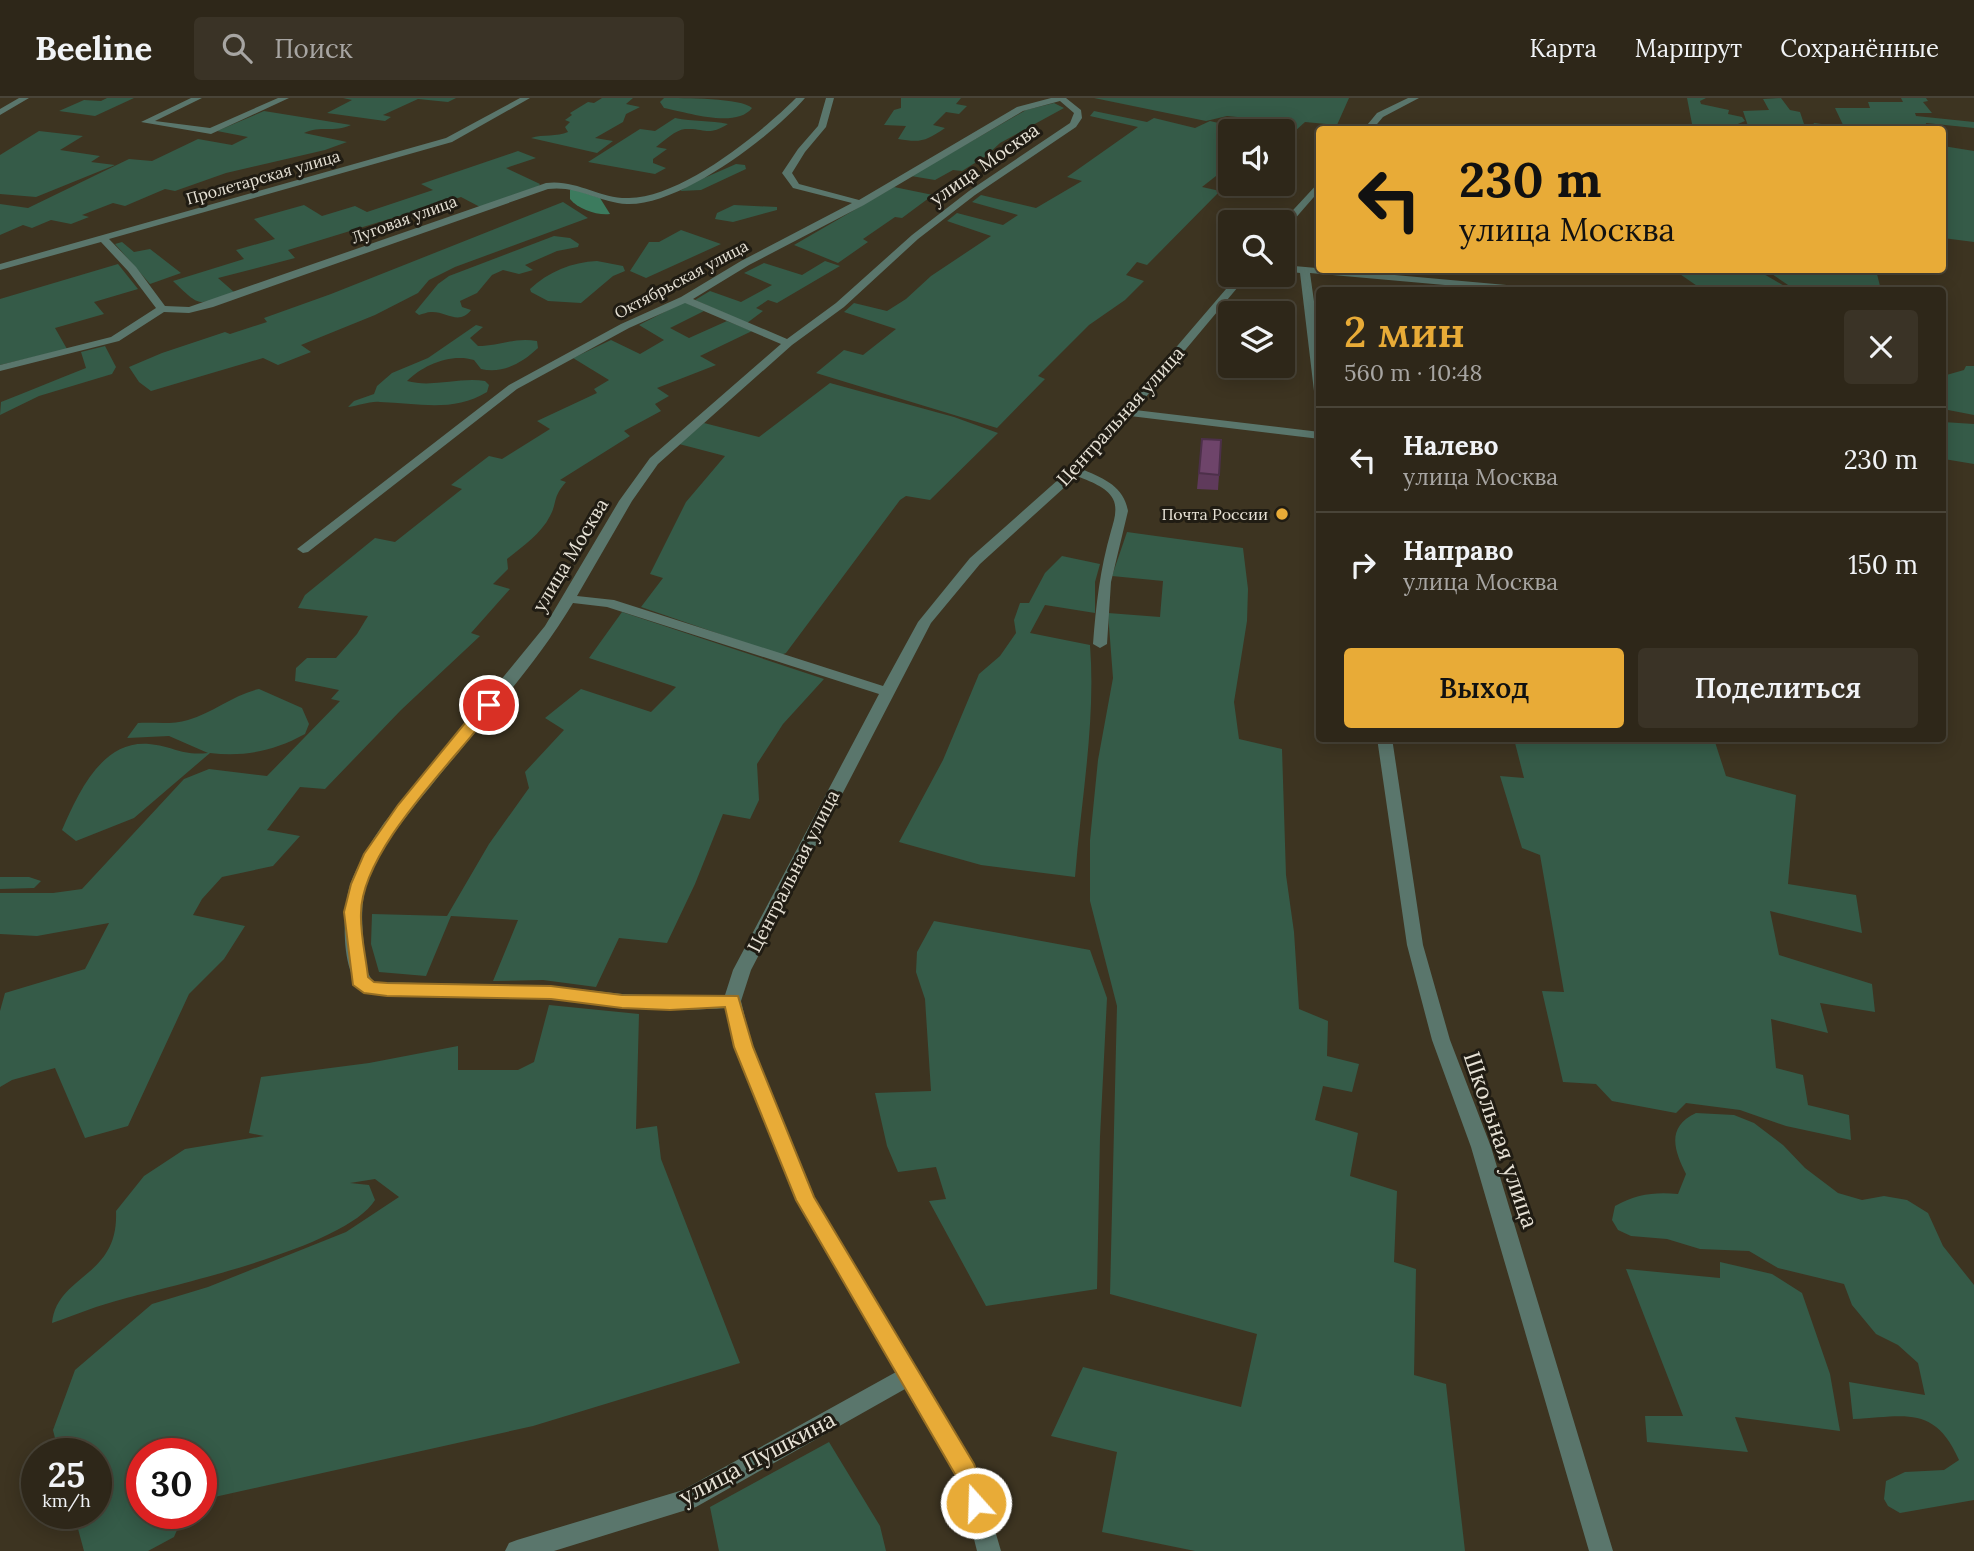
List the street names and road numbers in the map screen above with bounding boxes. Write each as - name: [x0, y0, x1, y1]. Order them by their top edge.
- street label: улица Москва: [925, 117, 1044, 211]
- street label: Пролетарская улица: [184, 145, 342, 209]
- street label: Луговая улица: [348, 191, 460, 247]
- street label: Октябрьская улица: [611, 235, 751, 323]
- street label: Центральная улица: [1051, 341, 1189, 491]
- street label: улица Москва: [527, 494, 613, 616]
- street label: Центральная улица: [742, 785, 845, 956]
- street label: Школьная улица: [1458, 1048, 1545, 1232]
- street label: улица Пушкина: [673, 1404, 840, 1511]

